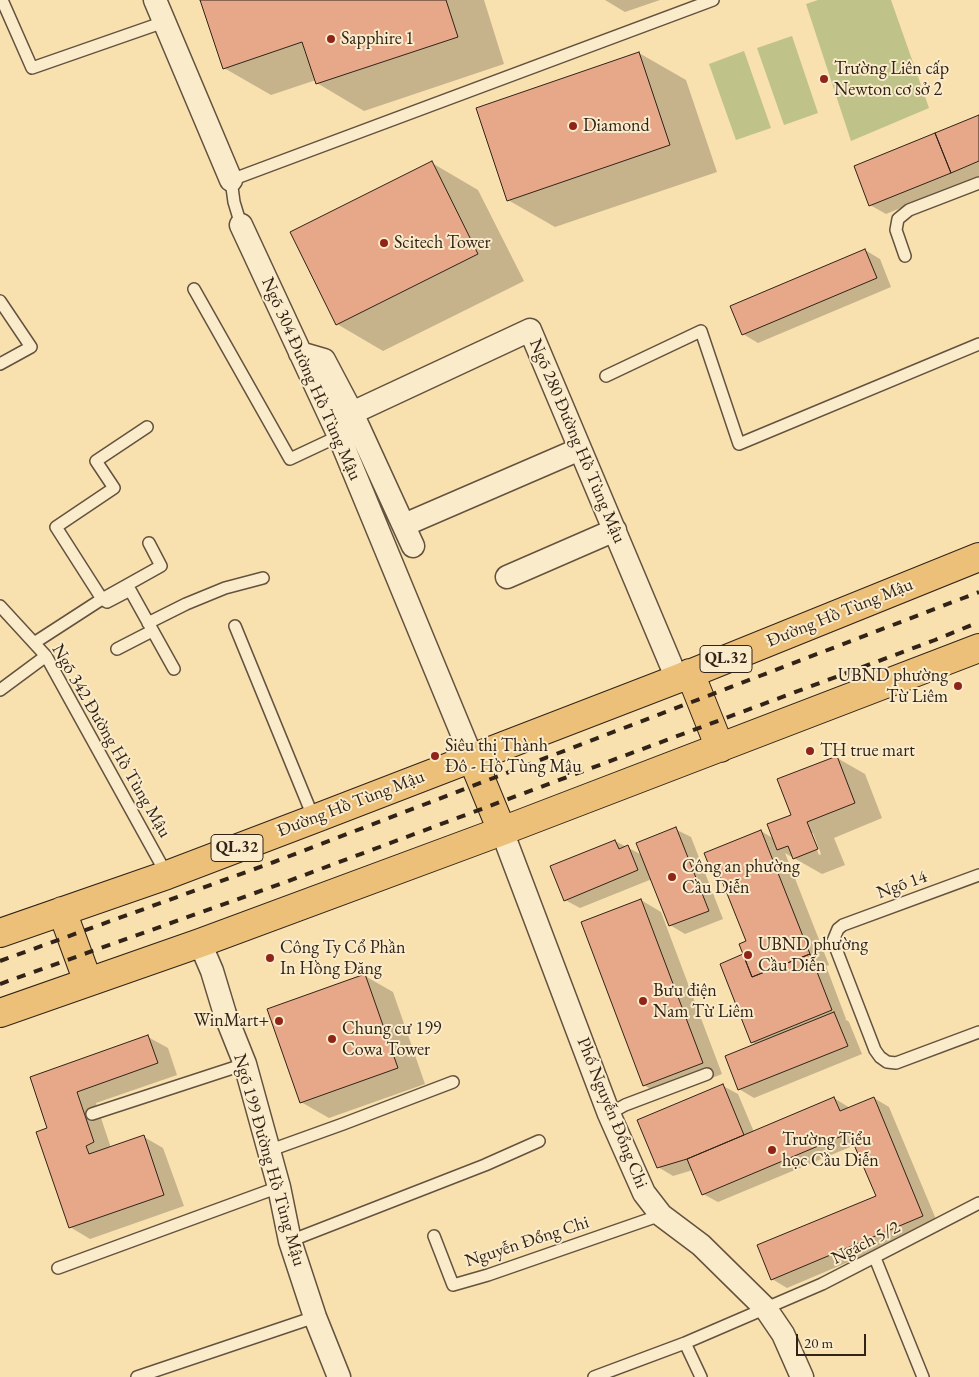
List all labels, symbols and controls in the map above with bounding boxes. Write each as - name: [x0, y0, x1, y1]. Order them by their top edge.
- place label: Sapphire 1: [341, 28, 414, 50]
- marker: Sapphire 1: [325, 33, 337, 45]
- place label: Trường Liên cấp Newton cơ sở 2: [834, 58, 949, 100]
- marker: Trường Liên cấp Newton cơ sở 2: [818, 73, 830, 85]
- place label: Diamond: [583, 115, 650, 137]
- marker: Diamond: [567, 120, 579, 132]
- place label: Scitech Tower: [394, 232, 491, 254]
- marker: Scitech Tower: [378, 237, 390, 249]
- street label: Ngõ 304 Đường Hồ Tùng Mậu: [256, 274, 366, 484]
- street label: Ngõ 280 Đường Hồ Tùng Mậu: [524, 336, 630, 546]
- street label: Đường Hồ Tùng Mậu: [764, 574, 916, 652]
- street label: Ngõ 342 Đường Hồ Tùng Mậu: [47, 640, 175, 842]
- road number: QL.32: [700, 646, 752, 672]
- place label: UBND phường Từ Liêm: [838, 665, 948, 708]
- marker: UBND phường Từ Liêm: [952, 680, 964, 692]
- place label: Siêu thị Thành Đô - Hồ Tùng Mậu: [445, 735, 582, 778]
- place label: TH true mart: [820, 740, 915, 762]
- marker: TH true mart: [804, 745, 816, 757]
- marker: Siêu thị Thành Đô - Hồ Tùng Mậu: [429, 750, 441, 762]
- street label: Đường Hồ Tùng Mậu: [274, 766, 428, 842]
- road number: QL.32: [211, 834, 263, 861]
- place label: Công an phường Cầu Diễn: [682, 856, 800, 899]
- street label: Ngõ 14: [874, 866, 930, 904]
- marker: Công an phường Cầu Diễn: [666, 871, 678, 883]
- place label: UBND phường Cầu Diễn: [758, 934, 868, 976]
- place label: Công Ty Cổ Phần In Hồng Đăng: [280, 937, 406, 980]
- marker: UBND phường Cầu Diễn: [742, 949, 754, 961]
- marker: Công Ty Cổ Phần In Hồng Đăng: [264, 952, 276, 964]
- place label: Bưu điện Nam Từ Liêm: [653, 980, 754, 1022]
- marker: Bưu điện Nam Từ Liêm: [637, 995, 649, 1007]
- place label: WinMart+: [194, 1010, 269, 1032]
- marker: WinMart+: [273, 1015, 285, 1027]
- place label: Chung cư 199 Cowa Tower: [342, 1018, 441, 1060]
- marker: Chung cư 199 Cowa Tower: [326, 1033, 338, 1045]
- street label: Phố Nguyễn Đổng Chi: [572, 1034, 652, 1192]
- street label: Ngõ 199 Đường Hồ Tùng Mậu: [228, 1051, 310, 1269]
- place label: Trường Tiểu học Cầu Diễn: [782, 1129, 879, 1172]
- marker: Trường Tiểu học Cầu Diễn: [766, 1144, 778, 1156]
- street label: Nguyễn Đổng Chi: [462, 1212, 592, 1272]
- street label: Ngách 5/2: [828, 1217, 904, 1269]
- scale bar: [799, 1324, 869, 1356]
- text: 20 m: [804, 1333, 833, 1352]

